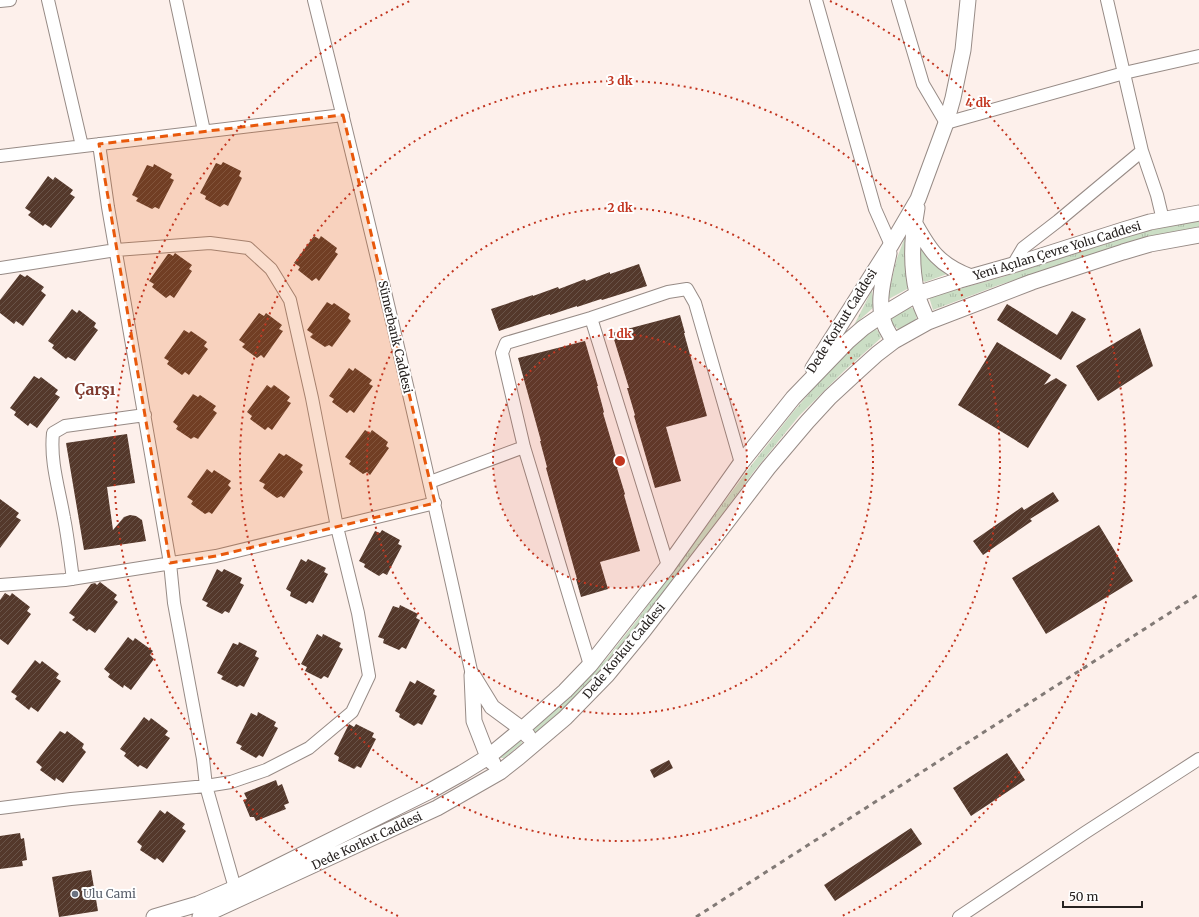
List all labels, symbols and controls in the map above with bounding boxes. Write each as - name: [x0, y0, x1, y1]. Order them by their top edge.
- text: 3 dk: [608, 73, 633, 88]
- text: 4 dk: [965, 95, 991, 110]
- text: 2 dk: [607, 200, 633, 215]
- street label: Yeni Açılan Çevre Yolu Caddesi: [970, 218, 1143, 284]
- street label: Dede Korkut Caddesi: [803, 266, 880, 376]
- street label: Sümerbank Caddesi: [375, 279, 416, 395]
- text: 1 dk: [608, 326, 632, 341]
- district label: Çarşı: [75, 379, 116, 399]
- centre of rings: [613, 454, 627, 468]
- street label: Dede Korkut Caddesi: [579, 600, 668, 702]
- street label: Dede Korkut Caddesi: [309, 808, 424, 873]
- scale bar: [1063, 883, 1142, 909]
- place label: Ulu Cami: [83, 886, 136, 901]
- marker: Ulu Cami: [70, 889, 80, 899]
- text: 50 m: [1069, 889, 1098, 904]

